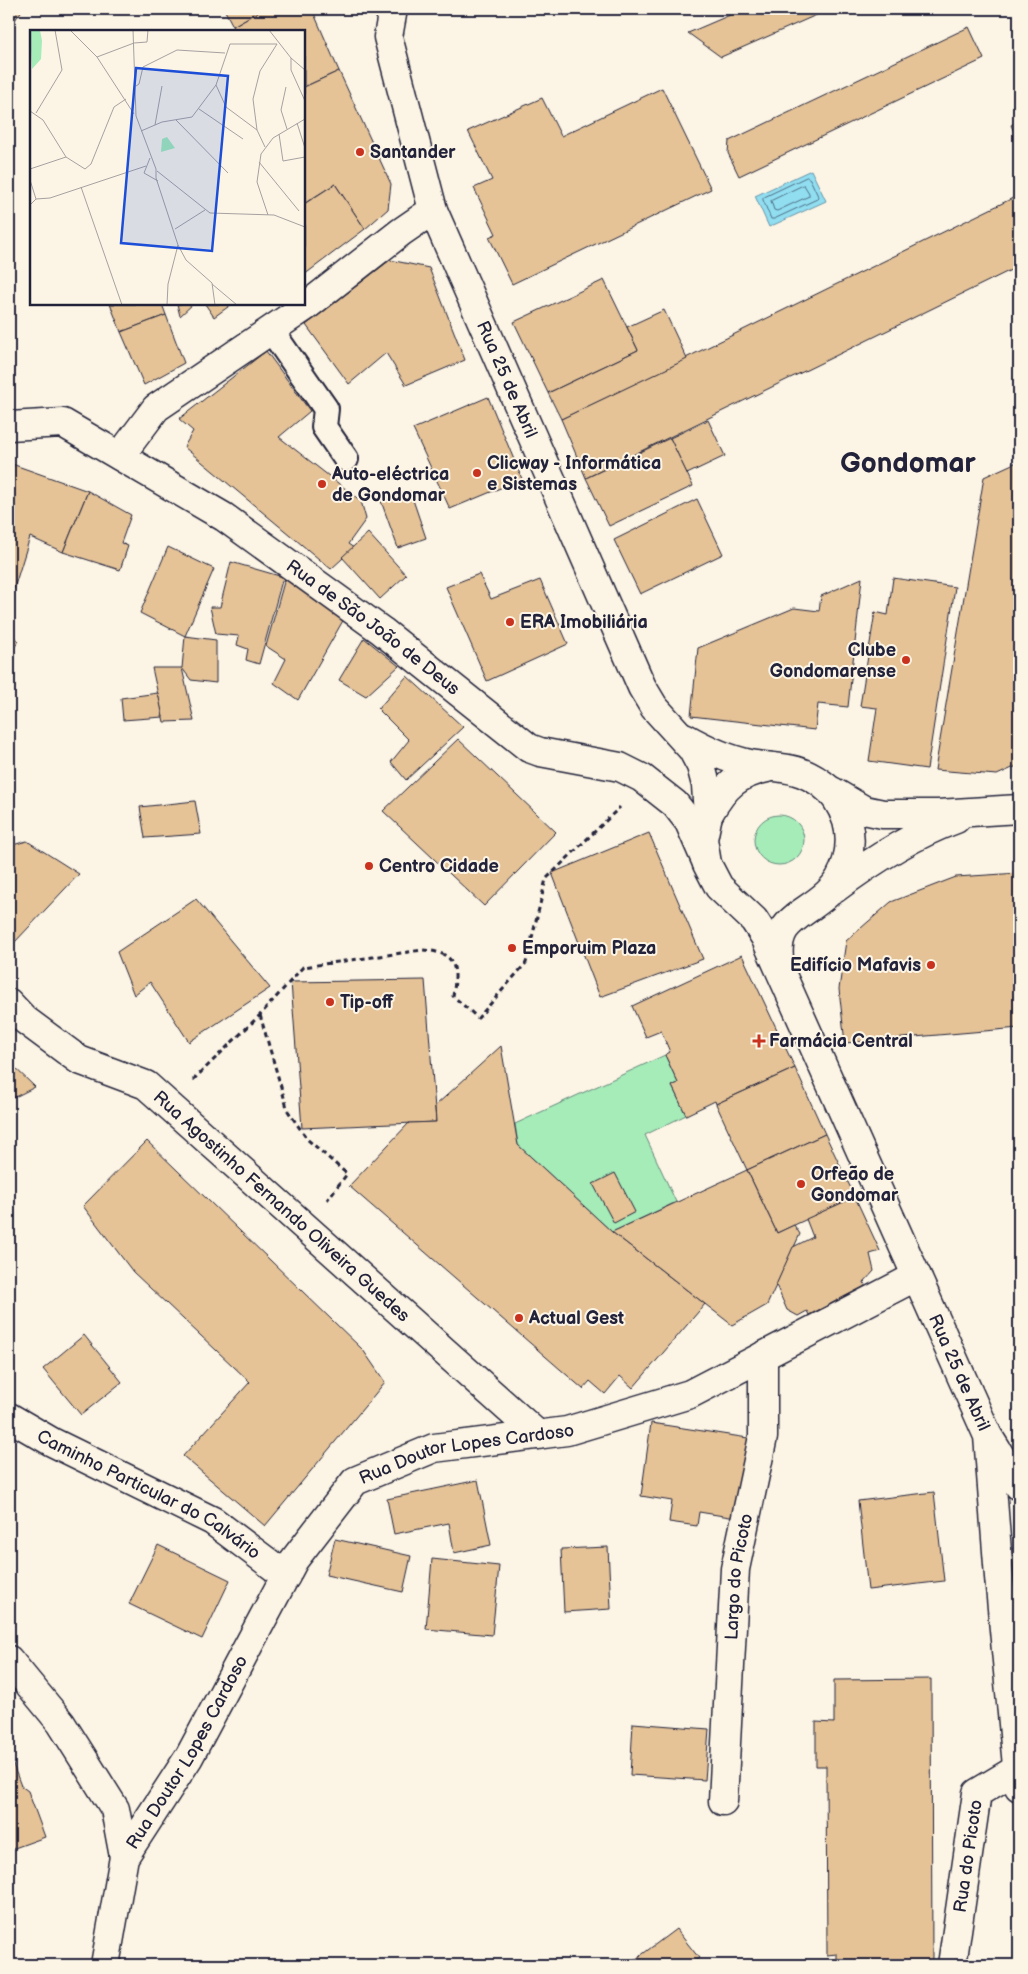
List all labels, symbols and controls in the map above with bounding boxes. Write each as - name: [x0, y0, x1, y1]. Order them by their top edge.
- inset map: [30, 30, 305, 305]
- place label: Santander: [370, 142, 456, 163]
- marker: Santander: [354, 146, 366, 158]
- street label: Rua 25 de Abril: [472, 318, 542, 441]
- district label: Gondomar: [840, 447, 977, 480]
- place label: Clicway - Informática e Sistemas: [487, 453, 661, 495]
- place label: Auto-eléctrica de Gondomar: [331, 464, 449, 506]
- marker: Clicway - Informática e Sistemas: [471, 467, 483, 479]
- marker: Auto-eléctrica de Gondomar: [316, 478, 328, 490]
- street label: Rua de São João de Deus: [282, 555, 464, 700]
- place label: ERA Imobiliária: [520, 612, 648, 633]
- marker: ERA Imobiliária: [504, 616, 516, 628]
- place label: Clube Gondomarense: [770, 640, 896, 682]
- marker: Clube Gondomarense: [900, 654, 912, 666]
- place label: Centro Cidade: [379, 856, 499, 877]
- marker: Centro Cidade: [363, 860, 375, 872]
- place label: Emporuim Plaza: [522, 938, 656, 959]
- marker: Emporuim Plaza: [506, 942, 518, 954]
- place label: Edifício Mafavis: [790, 955, 921, 976]
- marker: Edifício Mafavis: [925, 959, 937, 971]
- place label: Tip-off: [340, 992, 394, 1013]
- marker: Tip-off: [324, 996, 336, 1008]
- place label: Farmácia Central: [769, 1031, 913, 1052]
- marker: Farmácia Central: [753, 1035, 765, 1047]
- street label: Rua Agostinho Fernando Oliveira Guedes: [149, 1087, 414, 1327]
- place label: Orfeão de Gondomar: [811, 1164, 899, 1206]
- marker: Orfeão de Gondomar: [795, 1178, 807, 1190]
- place label: Actual Gest: [528, 1308, 624, 1329]
- street label: Rua 25 de Abril: [924, 1311, 994, 1434]
- marker: Actual Gest: [513, 1312, 525, 1324]
- street label: Rua Doutor Lopes Cardoso: [356, 1419, 577, 1489]
- street label: Caminho Particular do Calvário: [33, 1425, 264, 1564]
- street label: Largo do Picoto: [721, 1512, 757, 1641]
- street label: Rua Doutor Lopes Cardoso: [122, 1652, 252, 1853]
- street label: Rua do Picoto: [950, 1798, 987, 1914]

